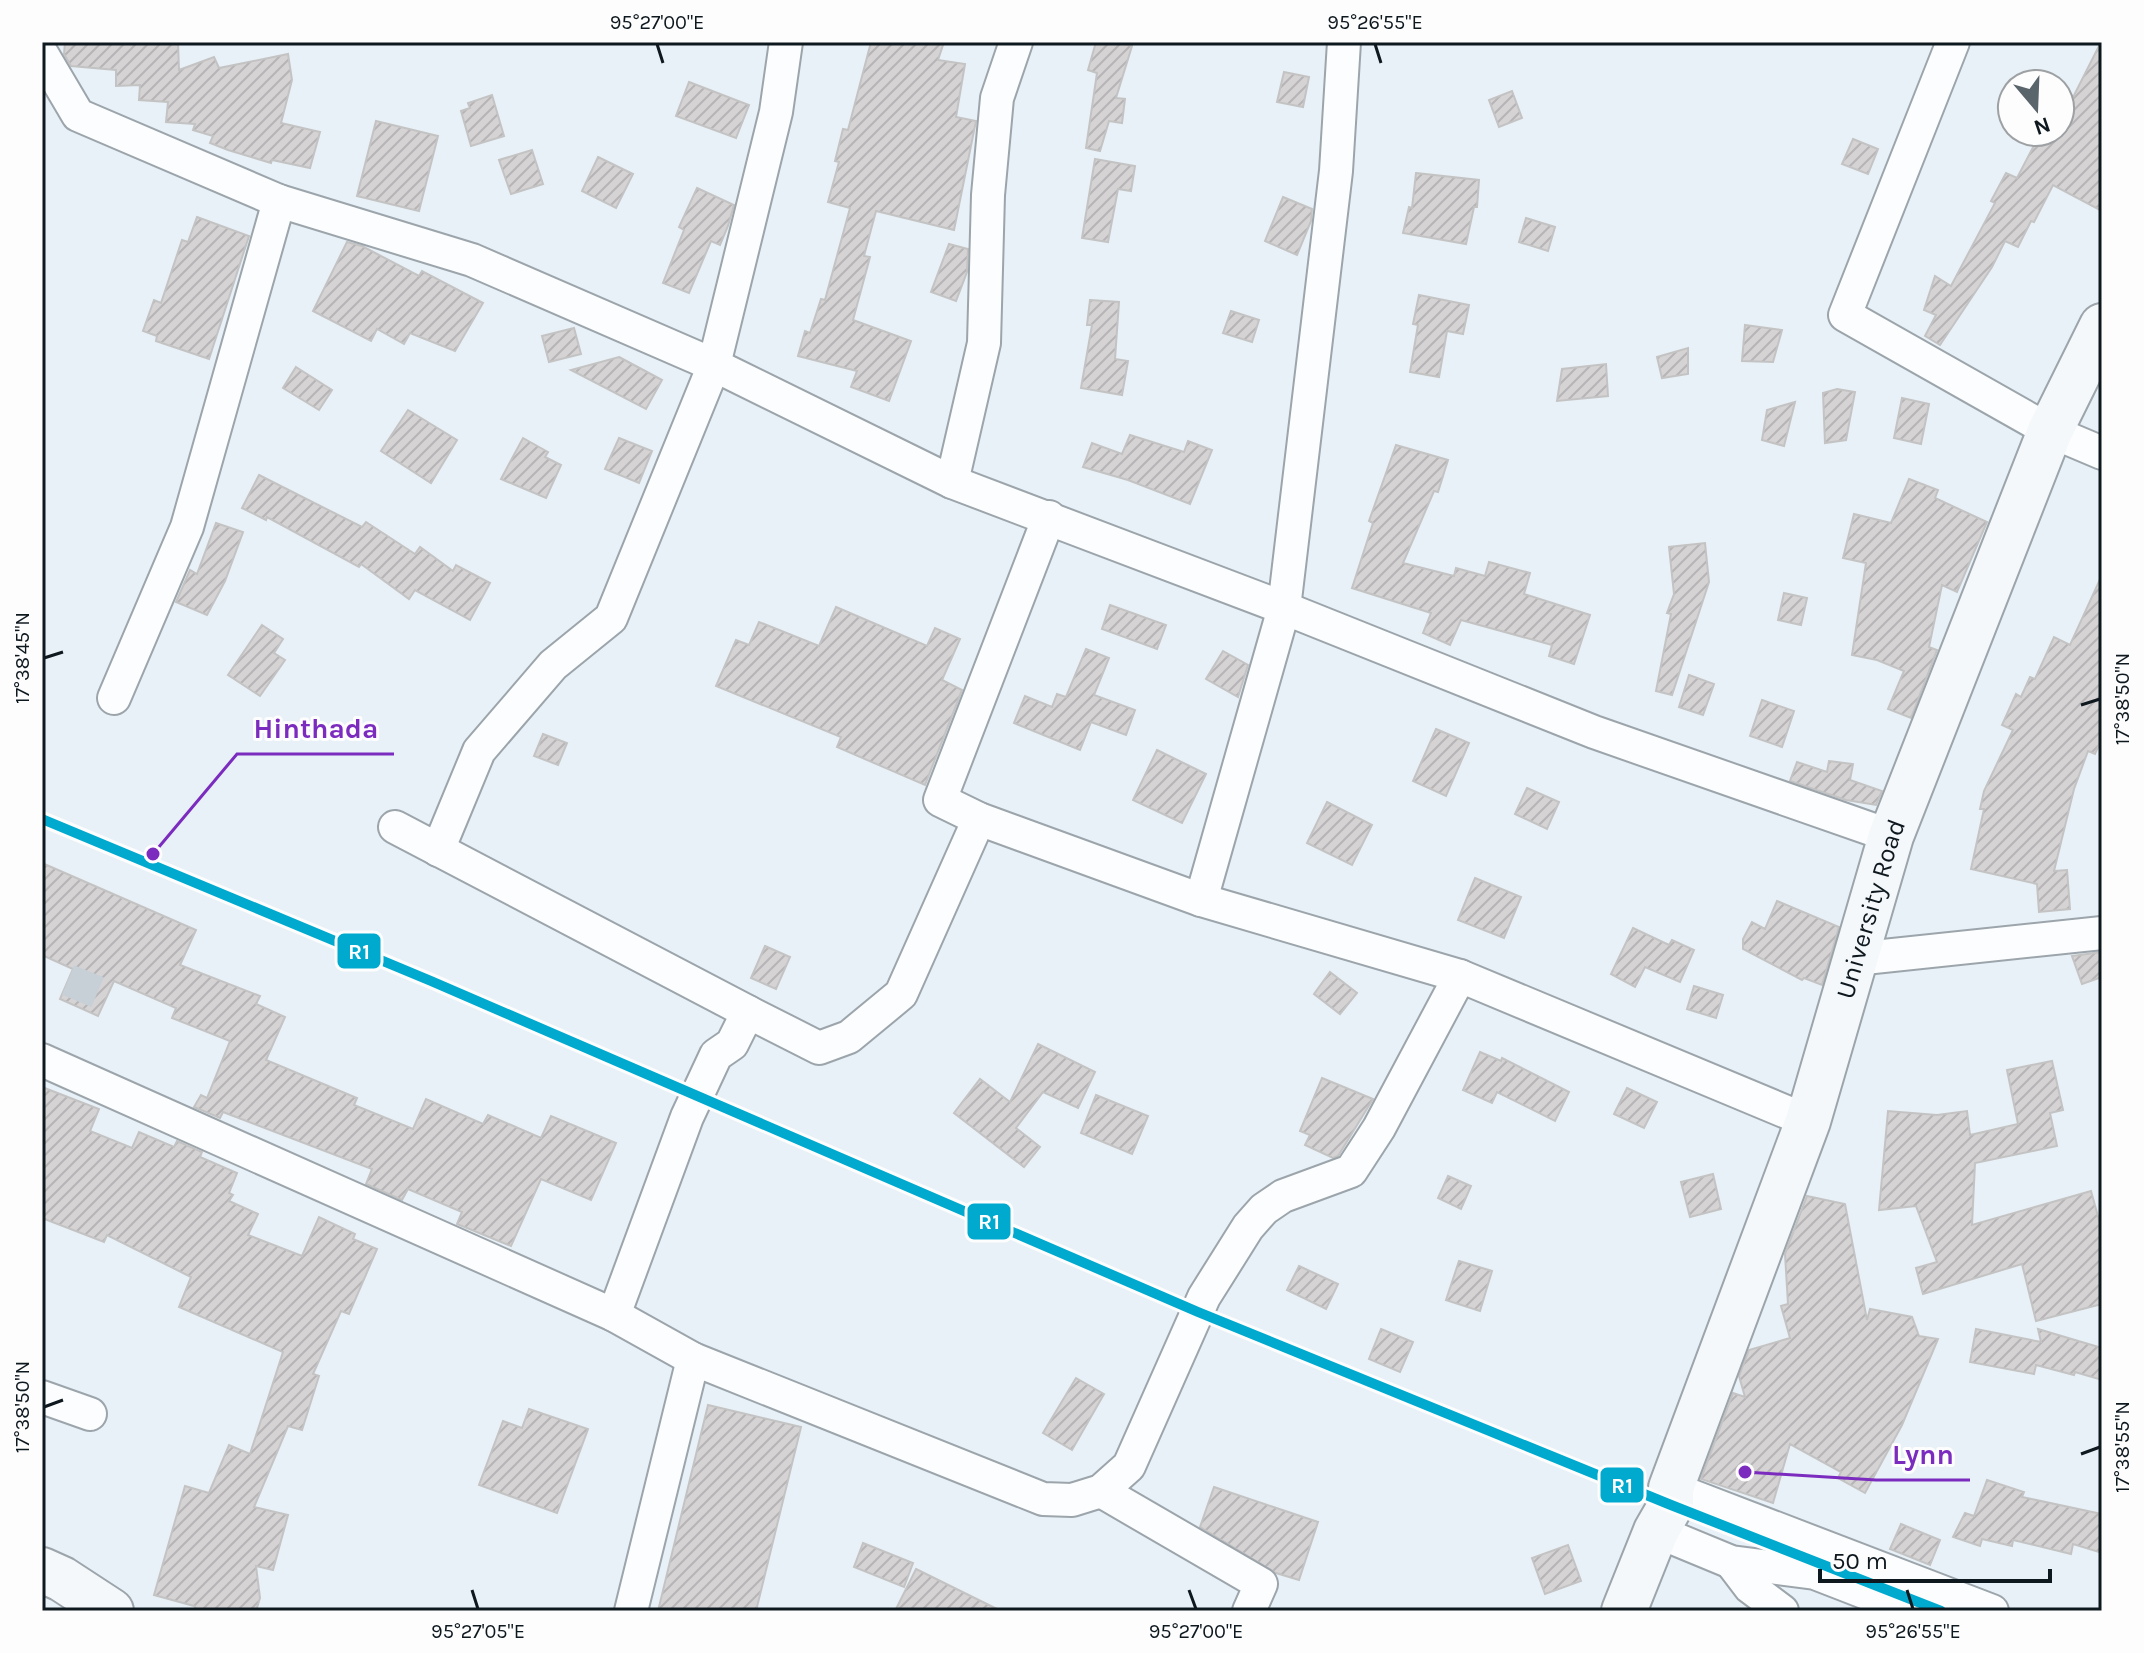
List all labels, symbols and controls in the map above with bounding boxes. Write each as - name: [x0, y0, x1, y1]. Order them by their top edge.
- text: 95°27'00"E: [610, 11, 704, 34]
- text: 95°26'55"E: [1327, 11, 1423, 34]
- north arrow: [1996, 68, 2076, 148]
- text: N: [2030, 111, 2054, 141]
- text: 17°38'45"N: [11, 612, 34, 704]
- text: 17°38'50"N: [2111, 653, 2134, 745]
- callout: Hinthada: [237, 702, 394, 754]
- text: Hinthada: [254, 712, 378, 745]
- street label: University Road: [1829, 814, 1912, 1002]
- line badge: R1: [336, 932, 382, 970]
- text: R1: [348, 939, 370, 965]
- line badge: R1: [966, 1202, 1012, 1241]
- text: R1: [978, 1209, 1000, 1235]
- text: 17°38'50"N: [11, 1361, 34, 1453]
- text: 17°38'55"N: [2111, 1401, 2134, 1493]
- callout: Lynn: [1876, 1428, 1970, 1480]
- text: Lynn: [1892, 1438, 1954, 1471]
- line badge: R1: [1599, 1466, 1645, 1504]
- text: R1: [1611, 1473, 1633, 1499]
- scale bar: [1820, 1533, 2050, 1583]
- text: 50 m: [1832, 1547, 1888, 1575]
- text: 95°27'05"E: [431, 1620, 525, 1643]
- text: 95°27'00"E: [1149, 1620, 1243, 1643]
- text: 95°26'55"E: [1865, 1620, 1961, 1643]

